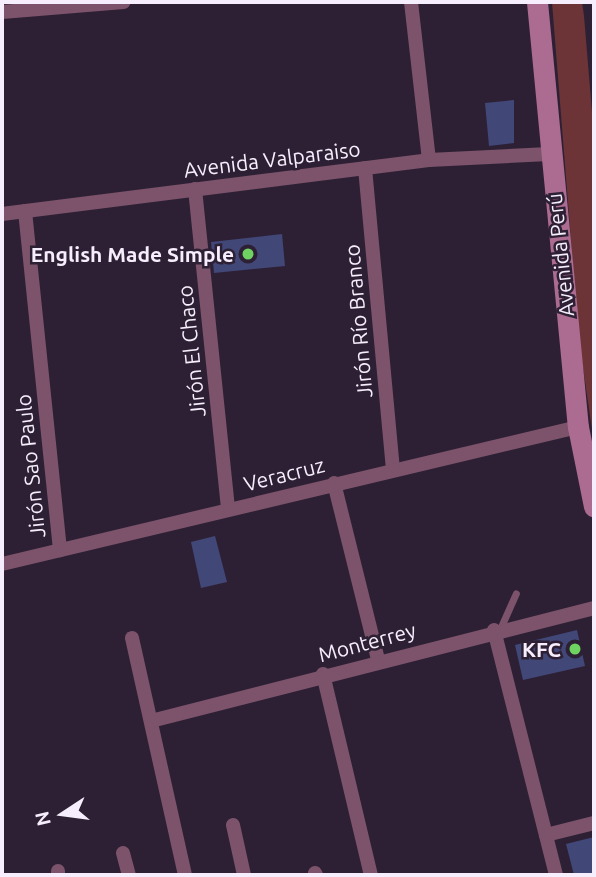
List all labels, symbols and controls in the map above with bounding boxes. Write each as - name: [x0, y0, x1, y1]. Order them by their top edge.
- street label: Avenida Valparaiso: [182, 136, 362, 182]
- street label: Avenida Perú: [541, 192, 579, 318]
- place label: English Made Simple: [31, 241, 234, 267]
- street label: Jirón Río Branco: [339, 243, 377, 399]
- marker: English Made Simple: [240, 246, 256, 262]
- street label: Jirón El Chaco: [172, 284, 210, 418]
- street label: Jirón Sao Paulo: [10, 393, 50, 539]
- street label: Veracruz: [241, 452, 327, 496]
- street label: Monterrey: [315, 617, 419, 667]
- place label: KFC: [522, 636, 561, 662]
- marker: KFC: [567, 641, 583, 657]
- north arrow: [28, 779, 98, 849]
- text: N: [30, 809, 55, 828]

